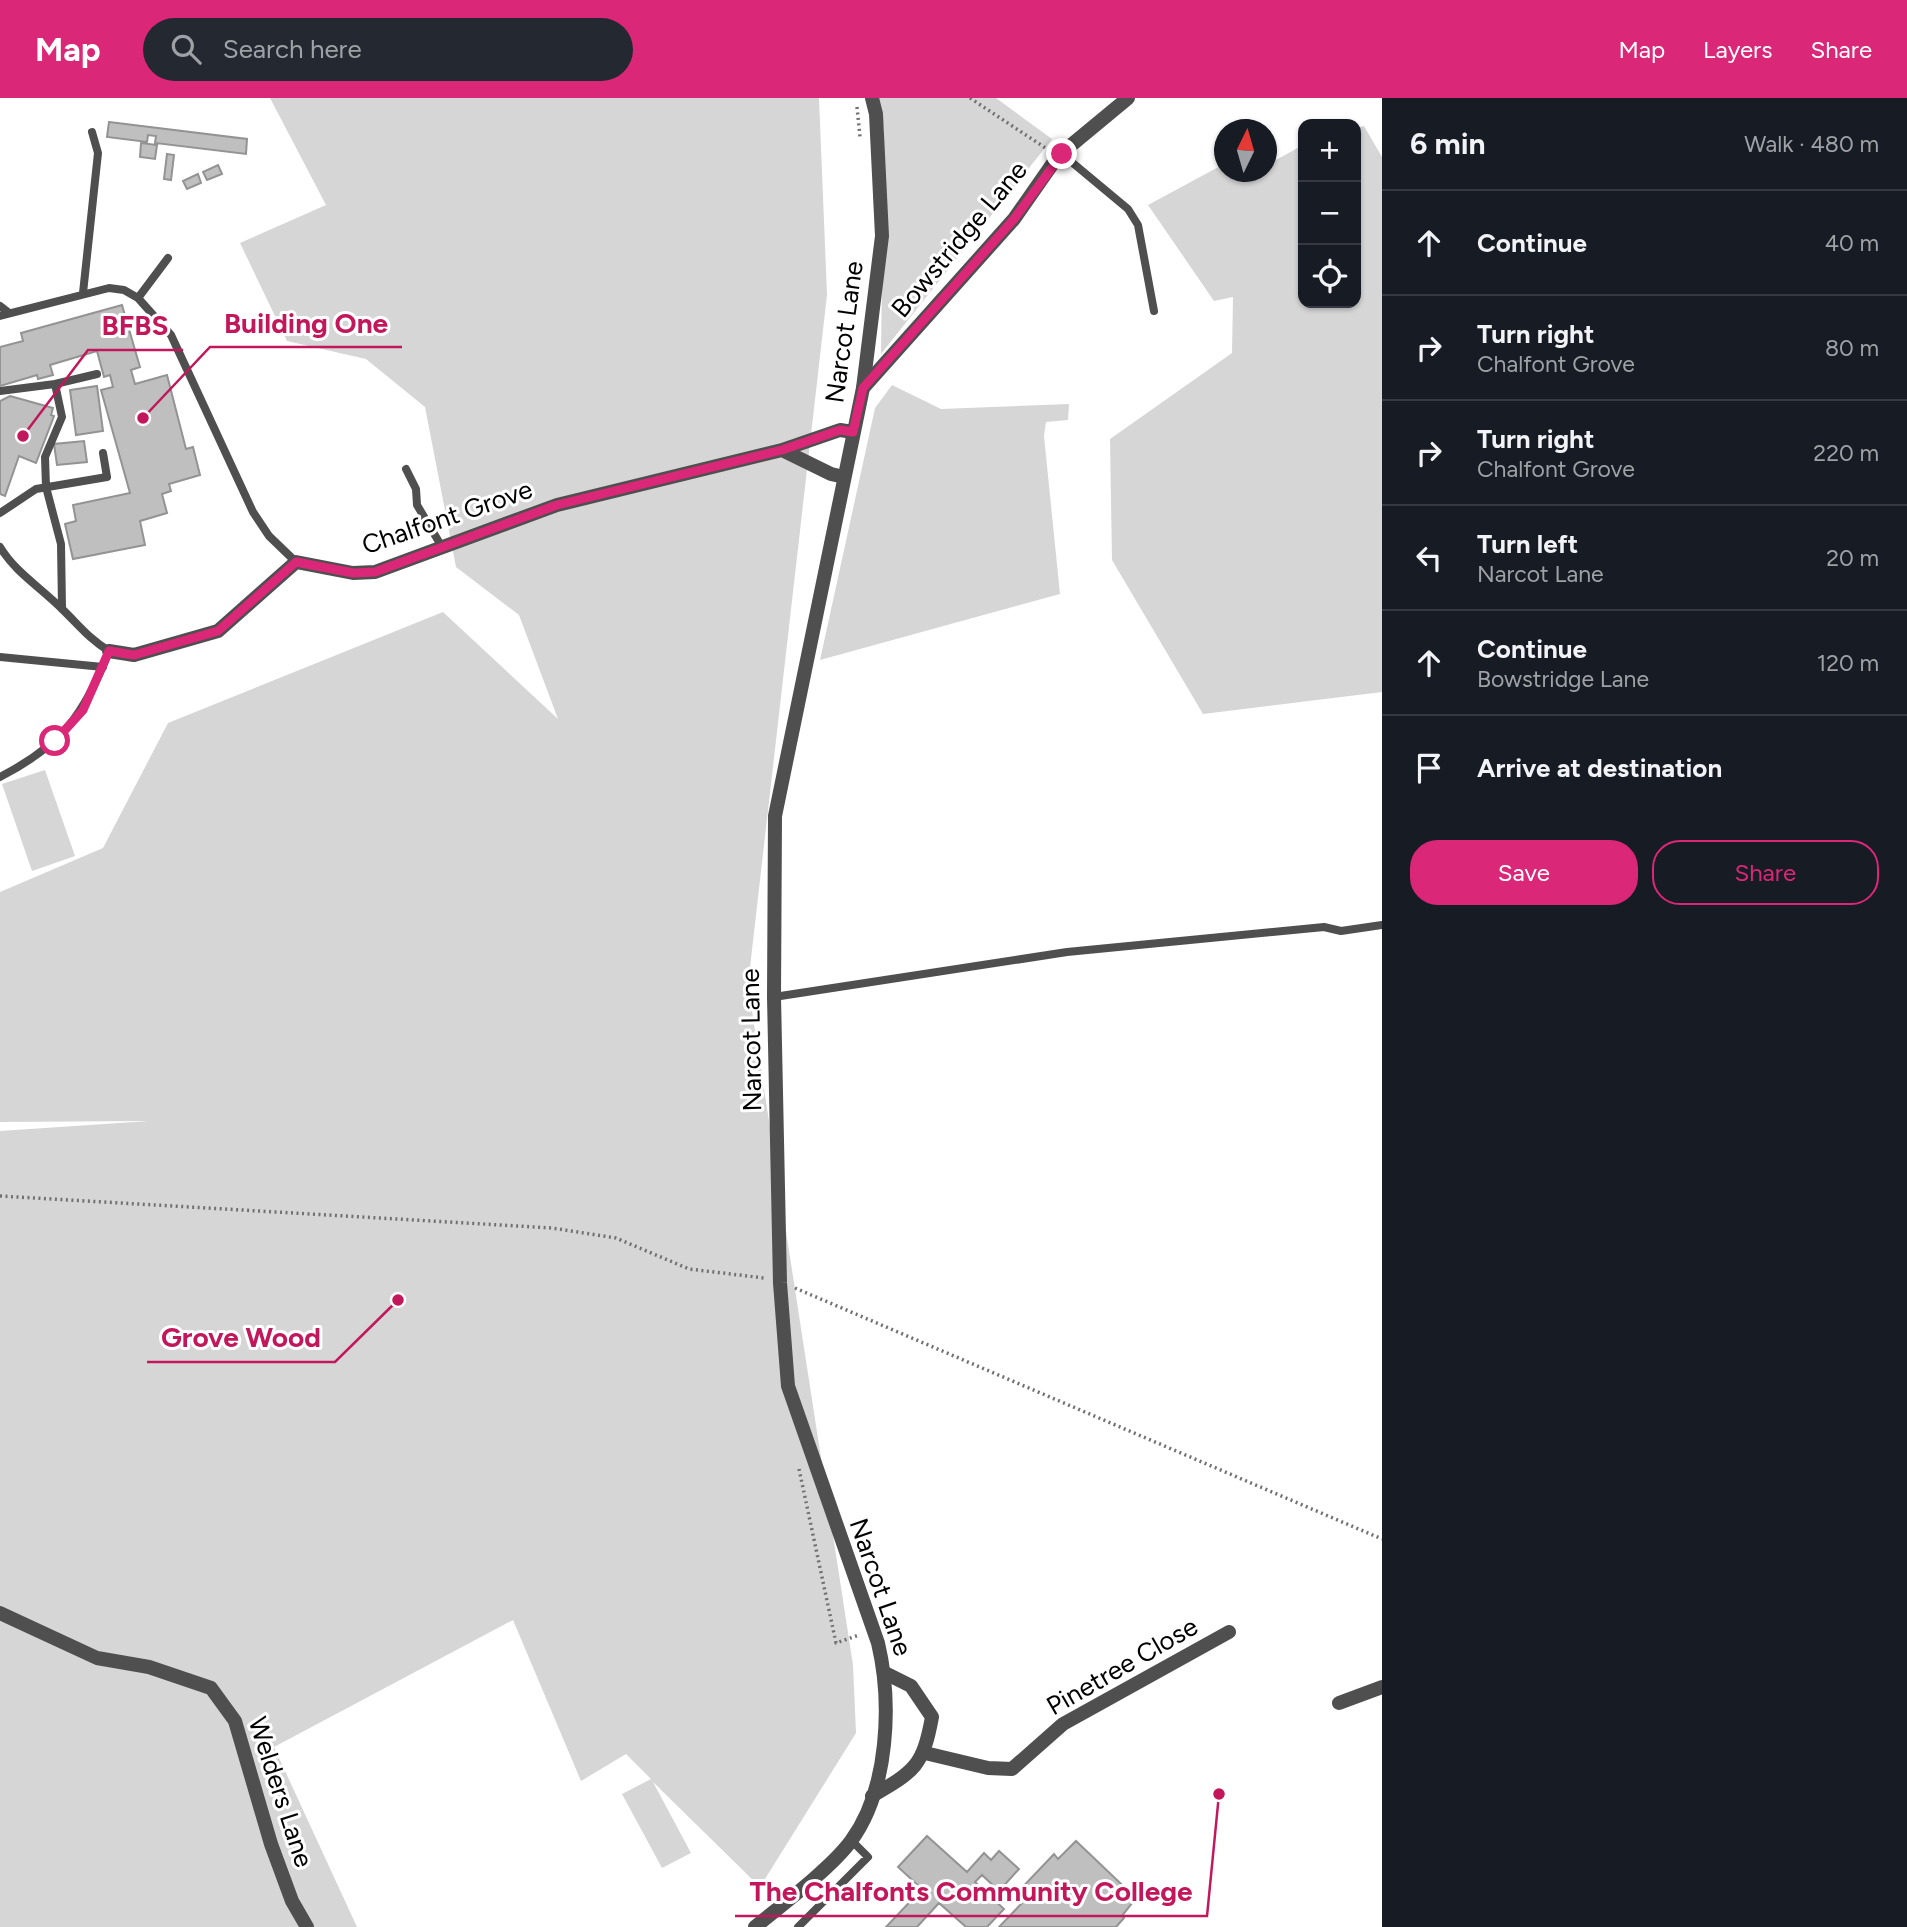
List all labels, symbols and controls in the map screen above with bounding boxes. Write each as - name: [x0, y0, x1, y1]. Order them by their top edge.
- search box: [143, 18, 633, 81]
- text: Map: [35, 30, 101, 69]
- icon: search: [167, 30, 205, 68]
- text: Search here: [223, 33, 362, 65]
- text: Map: [1618, 35, 1665, 64]
- text: Layers: [1703, 35, 1772, 64]
- text: Share: [1810, 35, 1872, 64]
- north arrow: [1214, 119, 1277, 182]
- map controls: [1298, 119, 1361, 308]
- button: +: [1298, 119, 1361, 182]
- text: 6 min: [1410, 125, 1486, 162]
- text: Walk · 480 m: [1744, 130, 1879, 158]
- route end: [1046, 138, 1077, 169]
- street label: Bowstridge Lane: [884, 154, 1034, 324]
- button: −: [1298, 182, 1361, 245]
- icon: ahead: [1410, 224, 1448, 262]
- text: Continue: [1477, 227, 1587, 259]
- text: 40 m: [1825, 229, 1879, 257]
- button: locate: [1298, 245, 1361, 308]
- street label: Narcot Lane: [818, 259, 870, 405]
- callout: Building One: [210, 298, 402, 347]
- callout: BFBS: [88, 301, 183, 350]
- text: Building One: [224, 306, 388, 340]
- text: BFBS: [102, 308, 168, 342]
- text: Turn right: [1477, 318, 1594, 350]
- icon: right: [1410, 329, 1448, 367]
- text: 80 m: [1825, 334, 1879, 362]
- text: Chalfont Grove: [1477, 350, 1635, 378]
- text: Turn right: [1477, 423, 1594, 455]
- icon: right: [1410, 434, 1448, 472]
- text: 220 m: [1813, 439, 1879, 467]
- text: Chalfont Grove: [1477, 455, 1635, 483]
- street label: Chalfont Grove: [358, 473, 536, 561]
- text: Turn left: [1477, 528, 1578, 560]
- icon: left: [1410, 539, 1448, 577]
- text: 20 m: [1826, 544, 1879, 572]
- text: Narcot Lane: [1477, 560, 1604, 588]
- text: Continue: [1477, 633, 1587, 665]
- icon: ahead: [1410, 644, 1448, 682]
- text: 120 m: [1817, 649, 1879, 677]
- text: Bowstridge Lane: [1477, 665, 1649, 693]
- route start: [39, 725, 70, 756]
- icon: arrive: [1410, 749, 1448, 787]
- text: Arrive at destination: [1477, 752, 1722, 784]
- button: Save: [1410, 840, 1638, 905]
- button: Share: [1652, 840, 1879, 905]
- street label: Narcot Lane: [734, 968, 768, 1112]
- callout: Grove Wood: [147, 1313, 335, 1362]
- text: Grove Wood: [161, 1320, 321, 1354]
- street label: Narcot Lane: [843, 1514, 919, 1660]
- street label: Pinetree Close: [1041, 1610, 1203, 1722]
- street label: Welders Lane: [242, 1713, 320, 1871]
- callout: The Chalfonts Community College: [735, 1867, 1207, 1916]
- text: The Chalfonts Community College: [749, 1874, 1193, 1908]

